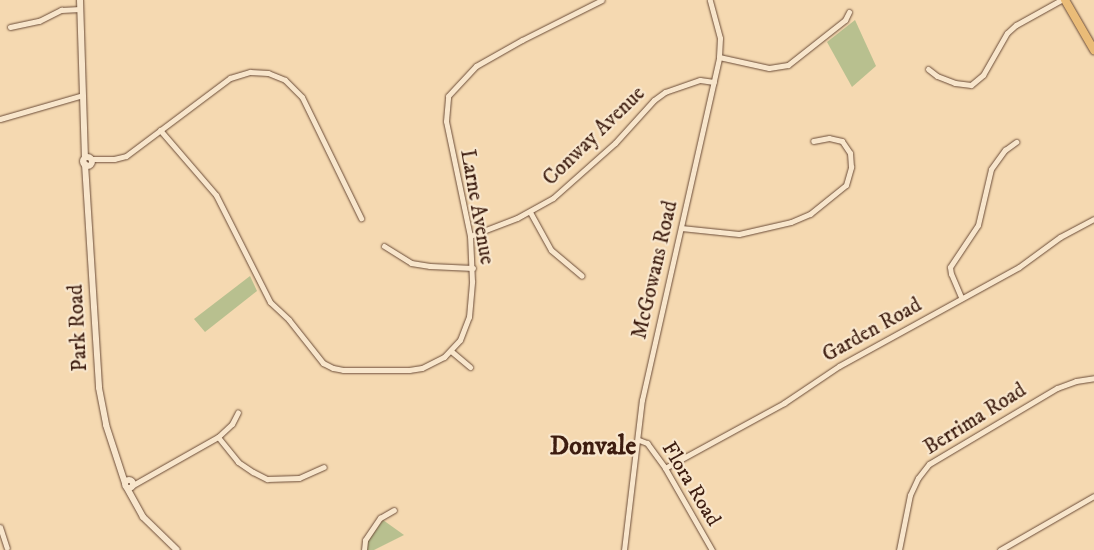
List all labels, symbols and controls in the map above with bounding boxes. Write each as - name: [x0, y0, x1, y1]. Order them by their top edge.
- street label: Conway Avenue: [538, 81, 650, 191]
- street label: Larne Avenue: [454, 147, 500, 267]
- street label: McGowans Road: [627, 198, 683, 342]
- street label: Park Road: [63, 284, 93, 372]
- street label: Garden Road: [818, 292, 926, 368]
- street label: Berrima Road: [919, 378, 1031, 460]
- district label: Donvale: [550, 431, 636, 463]
- street label: Flora Road: [656, 437, 726, 531]

